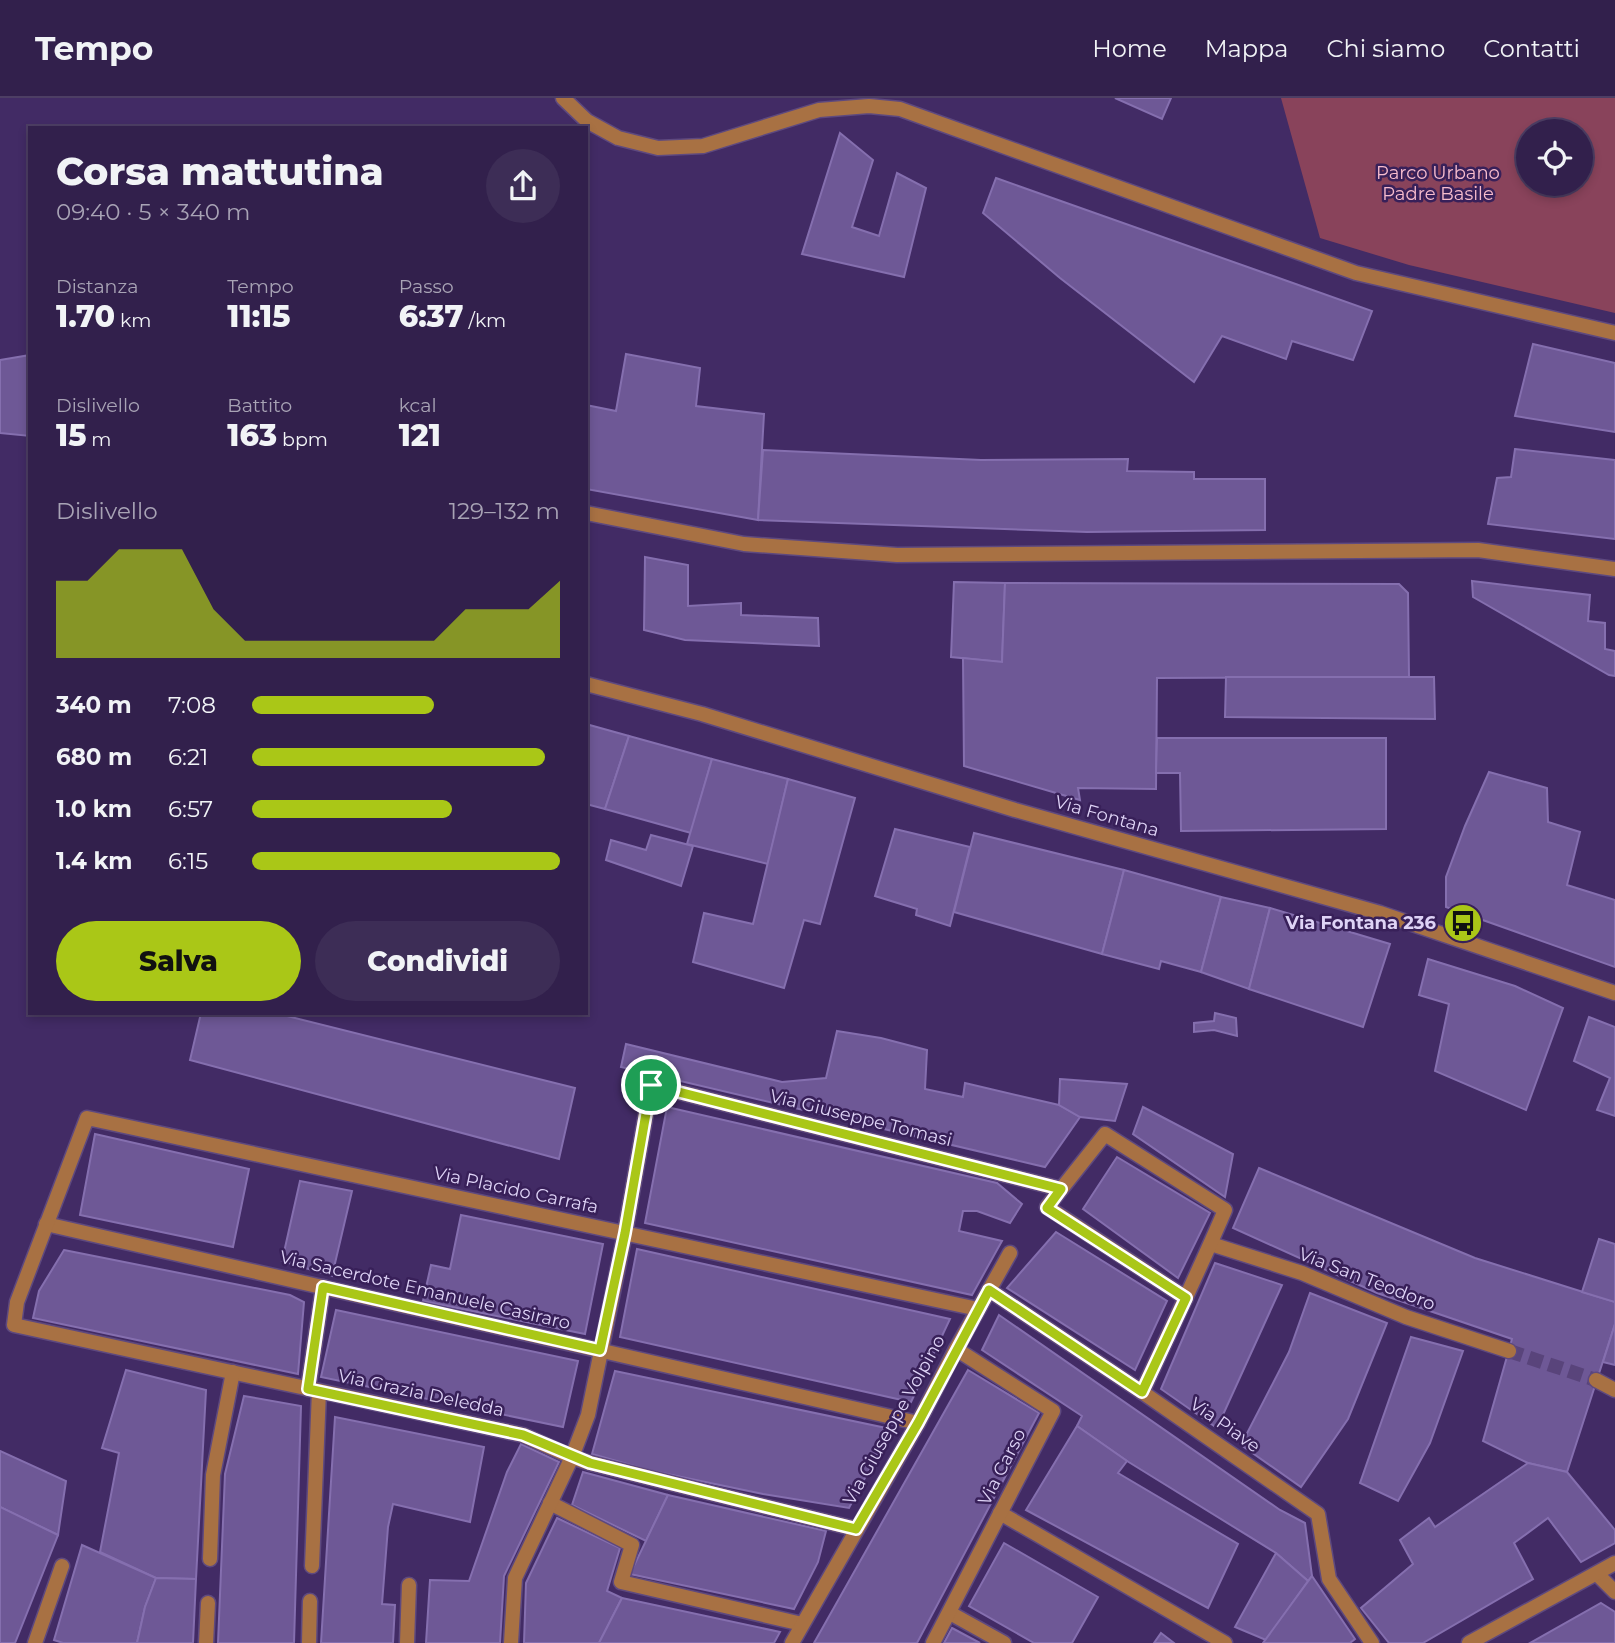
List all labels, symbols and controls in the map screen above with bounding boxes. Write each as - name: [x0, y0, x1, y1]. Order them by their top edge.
- text: Tempo: [35, 28, 153, 68]
- text: Home: [1092, 34, 1167, 63]
- text: Mappa: [1205, 34, 1288, 63]
- text: Chi siamo: [1326, 34, 1445, 63]
- text: Contatti: [1483, 34, 1580, 63]
- map controls: [1516, 119, 1593, 196]
- button: locate: [1516, 119, 1593, 196]
- text: Corsa mattutina: [56, 148, 384, 195]
- button: share: [486, 149, 560, 223]
- park label: Parco Urbano Padre Basile: [1376, 162, 1500, 205]
- text: 09:40 · 5 × 340 m: [56, 198, 251, 226]
- text: Distanza: [56, 275, 138, 298]
- text: Tempo: [227, 275, 294, 298]
- text: Passo: [399, 275, 454, 298]
- text: 1.70: [56, 298, 115, 335]
- text: 11:15: [227, 298, 290, 335]
- text: 6:37: [399, 298, 463, 335]
- text: km: [115, 309, 151, 332]
- text: /km: [463, 309, 506, 332]
- text: Dislivello: [56, 394, 140, 417]
- text: Battito: [227, 394, 292, 417]
- text: kcal: [399, 394, 437, 417]
- text: 15: [56, 417, 86, 454]
- text: 163: [227, 417, 277, 454]
- text: 121: [399, 417, 441, 454]
- text: m: [86, 428, 112, 451]
- text: bpm: [277, 428, 328, 451]
- text: Dislivello: [56, 497, 158, 525]
- text: 129–132 m: [449, 497, 560, 525]
- text: 340 m: [56, 691, 132, 719]
- text: 7:08: [168, 691, 216, 719]
- text: 680 m: [56, 743, 132, 771]
- text: 6:21: [168, 743, 208, 771]
- street label: Via Fontana: [1052, 791, 1162, 841]
- text: 1.0 km: [56, 795, 132, 823]
- text: 6:57: [168, 795, 213, 823]
- text: 1.4 km: [56, 847, 133, 875]
- text: 6:15: [168, 847, 208, 875]
- bus stop icon: Via Fontana 236: [1442, 902, 1484, 944]
- place label: Via Fontana 236: [1285, 912, 1437, 934]
- button: Salva: [56, 921, 301, 1001]
- button: Condividi: [315, 921, 560, 1001]
- pin: [621, 1055, 681, 1115]
- icon: arrive: [632, 1066, 670, 1104]
- street label: Via Giuseppe Tomasi: [768, 1085, 954, 1151]
- street label: Via Placido Carrafa: [432, 1162, 600, 1218]
- street label: Via San Teodoro: [1296, 1243, 1438, 1315]
- street label: Via Sacerdote Emanuele Casiraro: [278, 1246, 572, 1334]
- street label: Via Giuseppe Volpino: [838, 1331, 950, 1509]
- street label: Via Grazia Deledda: [336, 1365, 506, 1421]
- street label: Via Piave: [1186, 1393, 1265, 1457]
- street label: Via Carso: [973, 1425, 1031, 1509]

